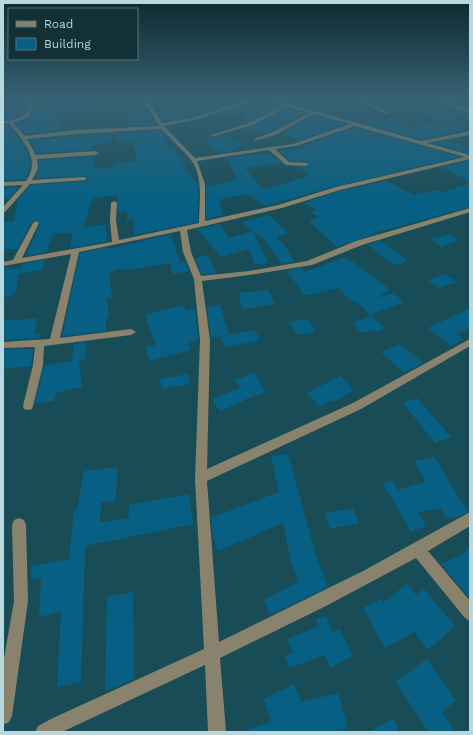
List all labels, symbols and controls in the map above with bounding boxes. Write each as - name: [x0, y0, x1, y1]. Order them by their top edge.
- legend: [8, 8, 138, 60]
- text: Road: [44, 17, 73, 31]
- text: Building: [44, 37, 91, 51]

